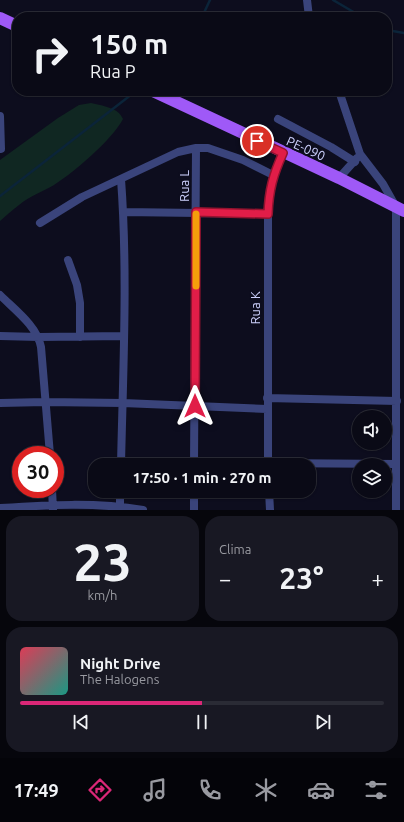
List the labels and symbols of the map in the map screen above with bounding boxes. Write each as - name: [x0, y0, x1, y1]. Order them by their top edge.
- pin: [240, 124, 274, 158]
- street label: PE-090: [285, 133, 327, 163]
- street label: Rua L: [177, 170, 191, 202]
- street label: Rua K: [248, 291, 262, 325]
- position arrow: [174, 385, 216, 427]
- speed limit sign: 30: [12, 446, 64, 498]

